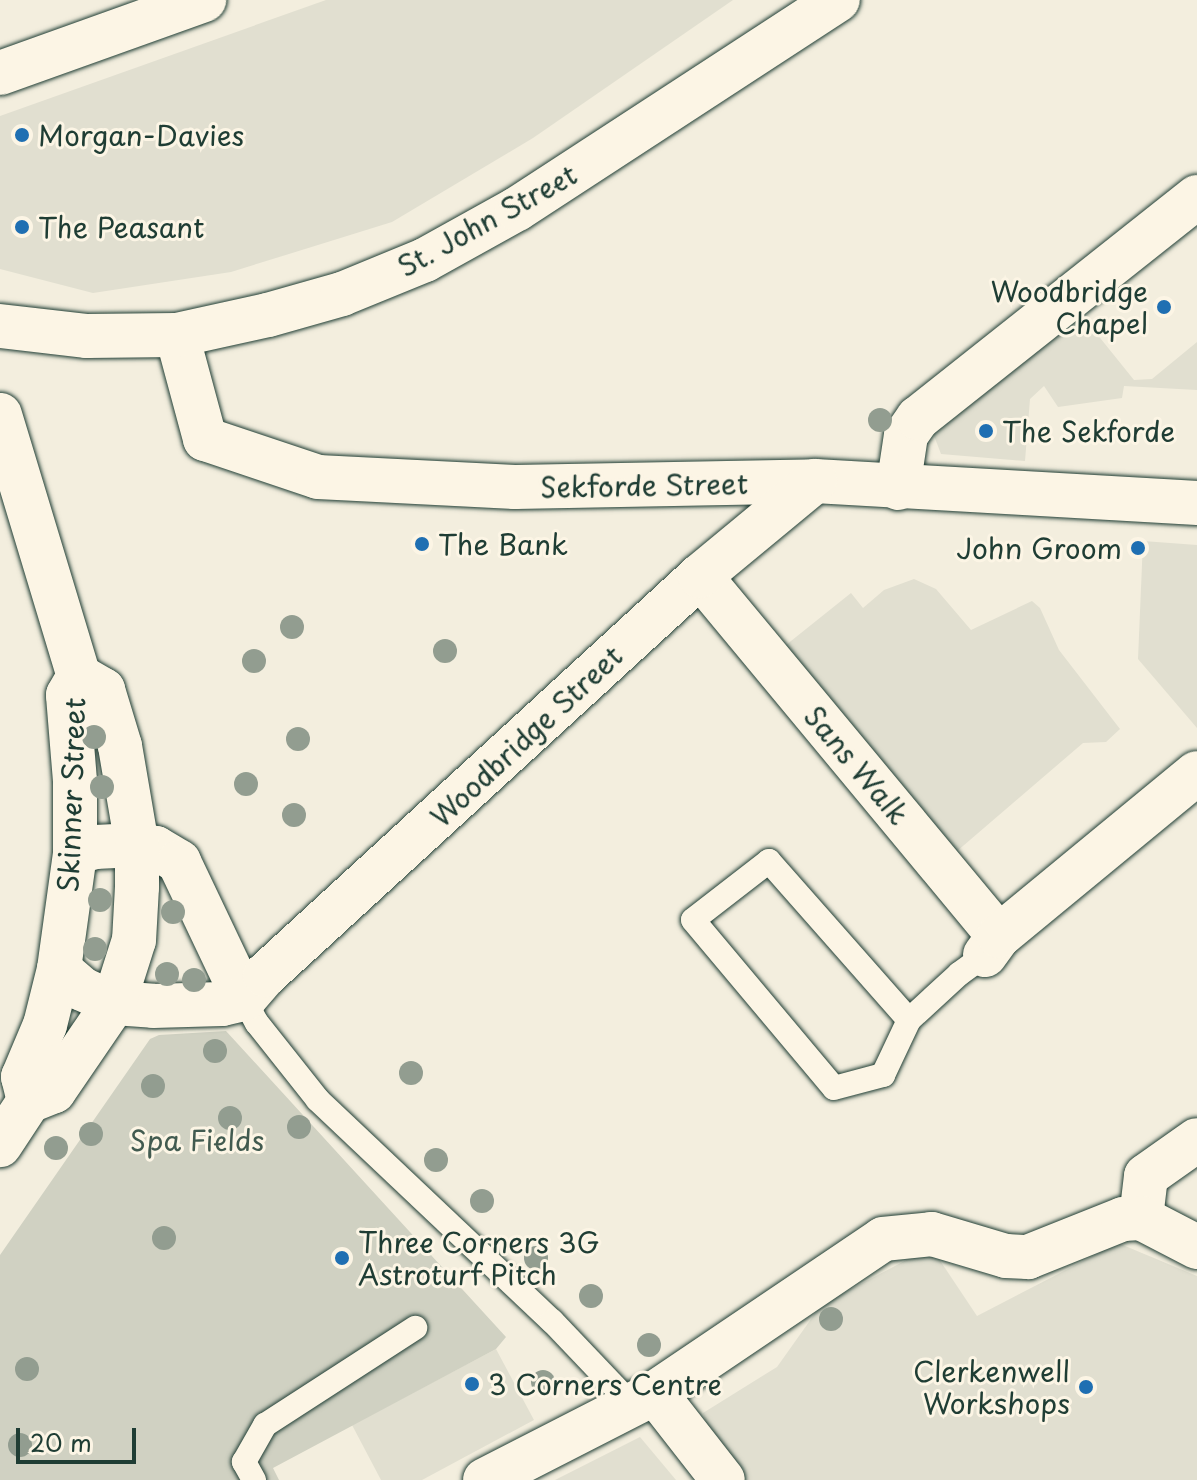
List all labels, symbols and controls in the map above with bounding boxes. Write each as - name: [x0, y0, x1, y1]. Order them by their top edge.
- place label: Morgan-Davies: [38, 118, 244, 152]
- marker: Morgan-Davies: [13, 126, 31, 144]
- street label: St. John Street: [390, 156, 584, 284]
- place label: The Peasant: [38, 210, 205, 244]
- marker: The Peasant: [13, 218, 31, 236]
- place label: Woodbridge Chapel: [991, 274, 1148, 340]
- marker: Woodbridge Chapel: [1155, 298, 1173, 316]
- place label: The Sekforde: [1002, 414, 1178, 448]
- marker: The Sekforde: [977, 422, 995, 440]
- street label: Sekforde Street: [539, 466, 749, 504]
- place label: The Bank: [438, 527, 567, 561]
- place label: John Groom: [957, 531, 1122, 565]
- marker: The Bank: [413, 535, 431, 553]
- marker: John Groom: [1129, 539, 1147, 557]
- street label: Woodbridge Street: [423, 638, 629, 834]
- street label: Skinner Street: [51, 696, 91, 894]
- street label: Sans Walk: [798, 699, 916, 831]
- park label: Spa Fields: [129, 1123, 265, 1157]
- place label: Three Corners 3G Astroturf Pitch: [358, 1225, 603, 1291]
- marker: Three Corners 3G Astroturf Pitch: [333, 1249, 351, 1267]
- place label: Clerkenwell Workshops: [913, 1354, 1070, 1420]
- place label: 3 Corners Centre: [488, 1367, 723, 1401]
- marker: 3 Corners Centre: [463, 1375, 481, 1393]
- marker: Clerkenwell Workshops: [1077, 1378, 1095, 1396]
- scale bar: [20, 1412, 140, 1462]
- text: 20 m: [30, 1424, 92, 1460]

